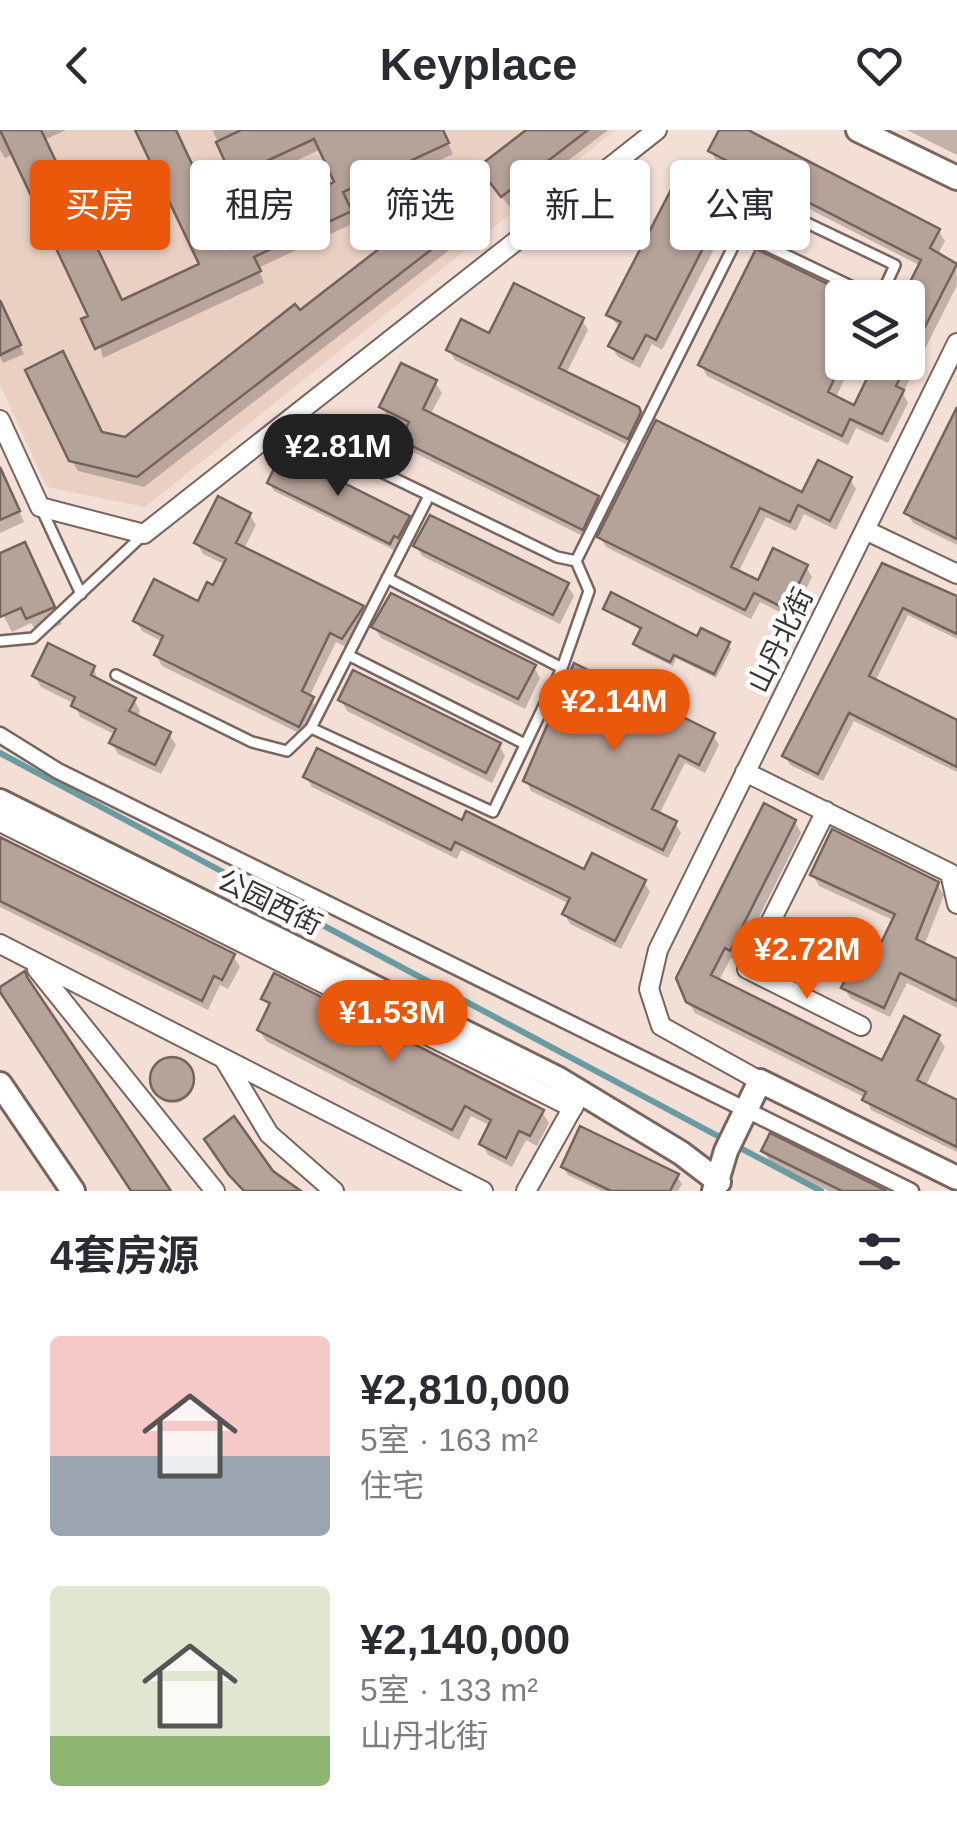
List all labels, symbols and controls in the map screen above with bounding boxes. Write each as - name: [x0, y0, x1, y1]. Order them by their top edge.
- icon: back: [50, 38, 105, 93]
- icon: heart: [852, 38, 907, 93]
- text: Keyplace: [380, 39, 577, 90]
- chip: 买房: [30, 160, 170, 250]
- chip: 租房: [190, 160, 330, 250]
- chip: 筛选: [350, 160, 490, 250]
- chip: 新上: [510, 160, 650, 250]
- chip: 公寓: [670, 160, 810, 250]
- map controls: [825, 280, 925, 380]
- button: layers: [825, 280, 925, 380]
- pin: ¥2.81M: [257, 414, 419, 499]
- text: ¥2.81M: [285, 428, 391, 464]
- street label: 山丹北街: [742, 583, 819, 697]
- pin: ¥2.14M: [533, 669, 695, 754]
- text: ¥2.14M: [561, 683, 667, 719]
- street label: 公园西街: [213, 864, 327, 941]
- pin: ¥2.72M: [726, 917, 888, 1002]
- text: ¥2.72M: [754, 931, 860, 967]
- pin: ¥1.53M: [311, 980, 473, 1065]
- text: ¥1.53M: [339, 994, 445, 1030]
- icon: filters: [852, 1224, 907, 1279]
- text: 4套房源: [50, 1232, 199, 1279]
- text: ¥2,810,000: [360, 1366, 570, 1413]
- icon: home: [130, 1376, 250, 1496]
- text: 5室 · 163 m²: [360, 1422, 538, 1458]
- text: 住宅: [360, 1468, 424, 1504]
- text: ¥2,140,000: [360, 1616, 570, 1663]
- icon: home: [130, 1626, 250, 1746]
- text: 5室 · 133 m²: [360, 1672, 538, 1708]
- text: 山丹北街: [360, 1718, 488, 1754]

